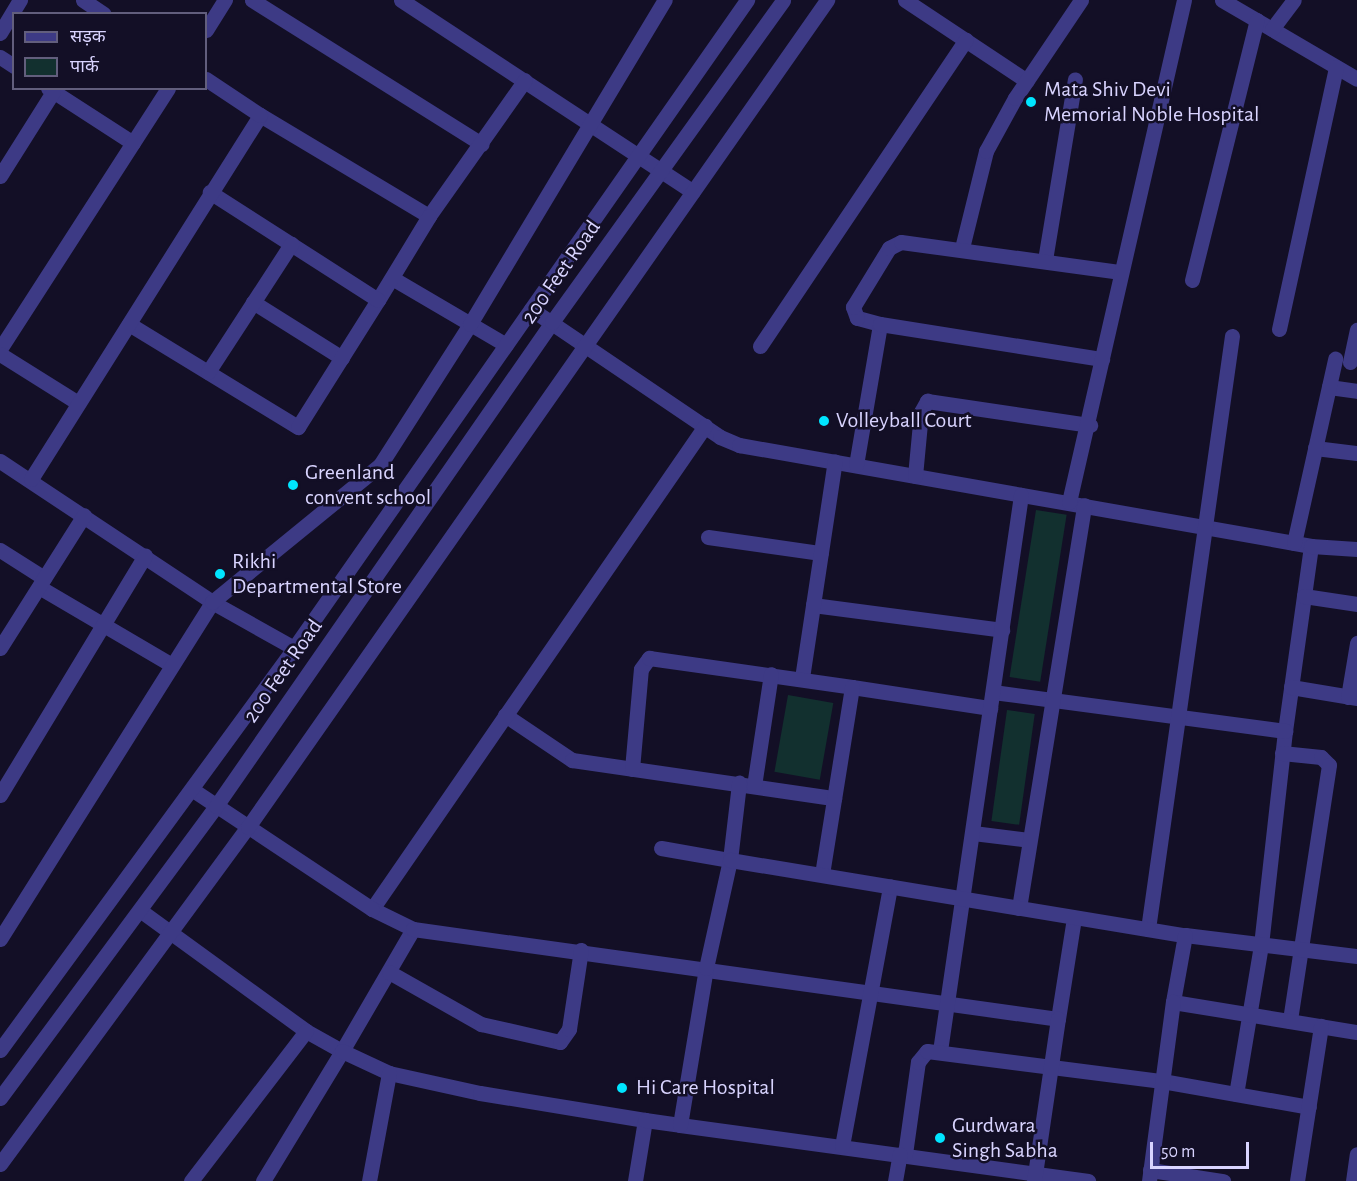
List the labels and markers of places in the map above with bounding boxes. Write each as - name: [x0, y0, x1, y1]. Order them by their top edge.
- place label: Mata Shiv Devi Memorial Noble Hospital: [1044, 76, 1259, 128]
- marker: Mata Shiv Devi Memorial Noble Hospital: [1022, 93, 1040, 111]
- place label: Volleyball Court: [836, 408, 972, 434]
- marker: Volleyball Court: [817, 414, 831, 428]
- place label: Greenland convent school: [305, 459, 431, 511]
- marker: Greenland convent school: [286, 478, 300, 492]
- place label: Rikhi Departmental Store: [232, 548, 402, 600]
- marker: Rikhi Departmental Store: [213, 567, 227, 581]
- place label: Hi Care Hospital: [636, 1075, 775, 1101]
- marker: Hi Care Hospital: [613, 1079, 631, 1097]
- place label: Gurdwara Singh Sabha: [952, 1112, 1058, 1164]
- marker: Gurdwara Singh Sabha: [933, 1131, 947, 1145]

